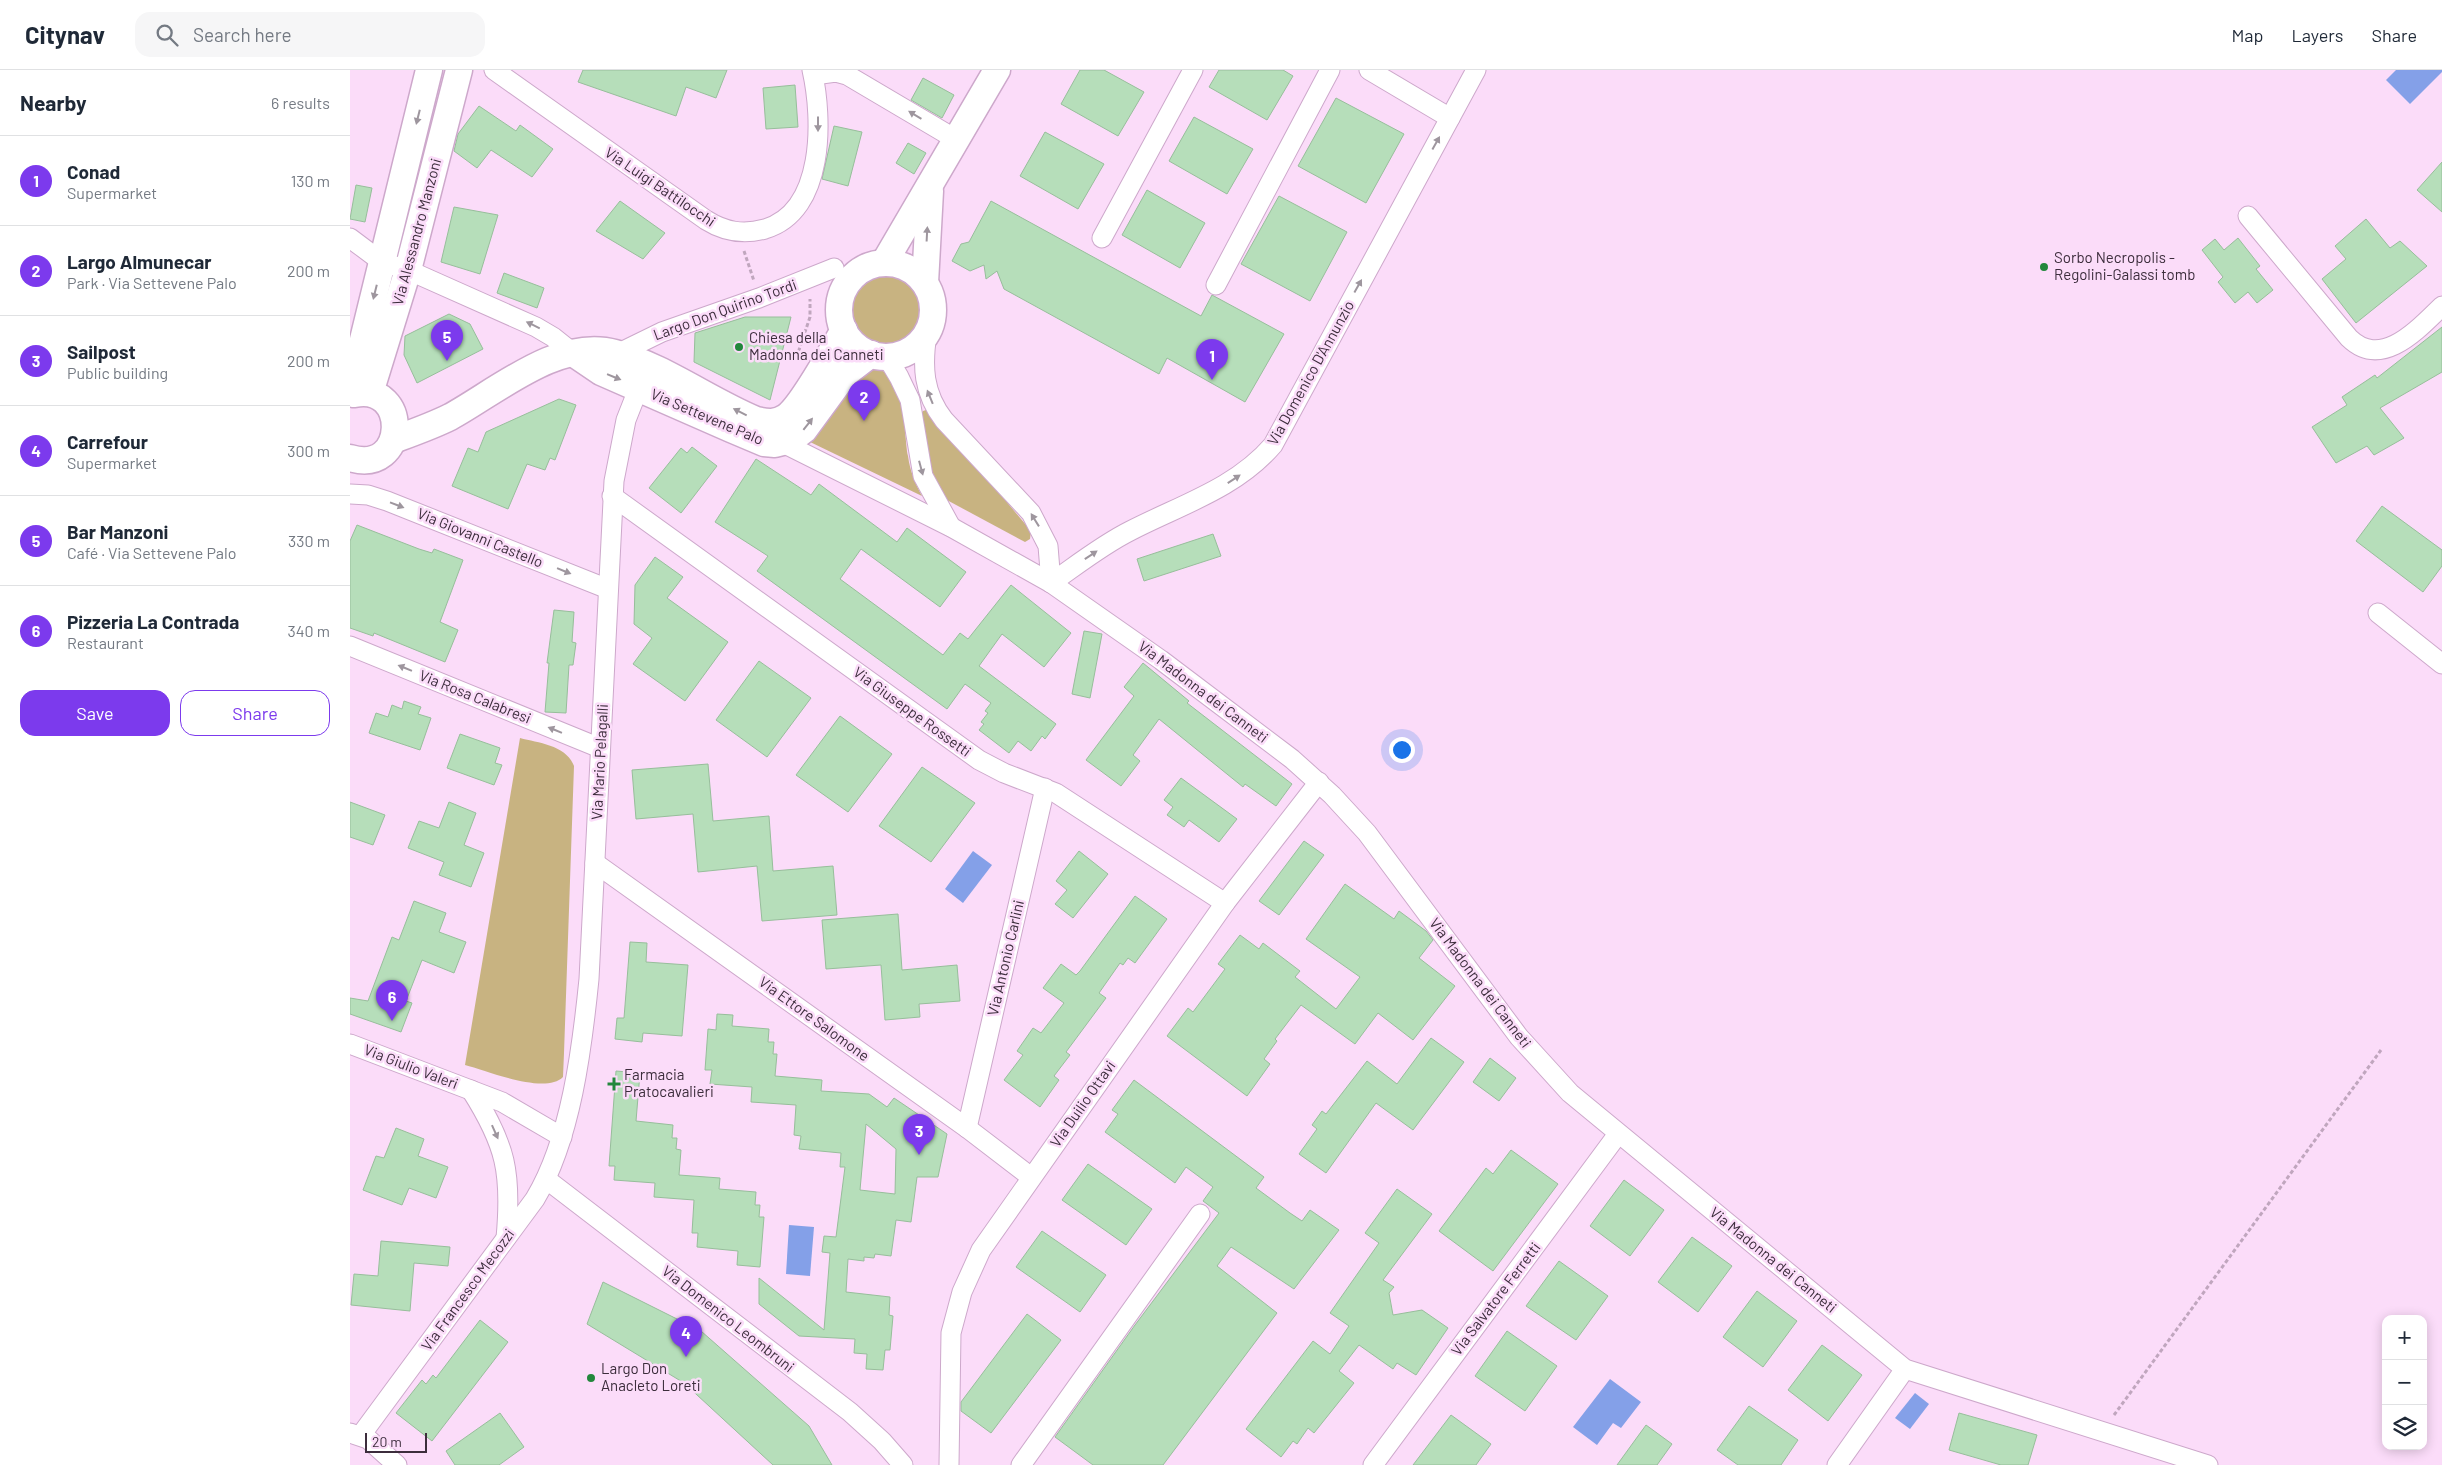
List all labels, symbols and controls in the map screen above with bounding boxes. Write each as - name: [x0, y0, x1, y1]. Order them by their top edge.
- search box: [135, 12, 485, 57]
- text: Citynav: [25, 20, 105, 49]
- icon: search: [153, 21, 181, 49]
- text: Search here: [193, 23, 292, 46]
- text: Map: [2231, 24, 2263, 46]
- text: Layers: [2291, 24, 2344, 46]
- text: Share: [2372, 24, 2417, 46]
- text: Nearby: [20, 90, 86, 115]
- text: 6 results: [271, 93, 330, 112]
- one-way arrow: [414, 110, 422, 125]
- one-way arrow: [908, 111, 921, 120]
- one-way arrow: [814, 116, 822, 132]
- one-way arrow: [1432, 136, 1440, 151]
- street label: Via Luigi Battilocchi: [602, 143, 719, 230]
- street label: Via Alessandro Manzoni: [388, 156, 444, 307]
- text: Conad: [67, 160, 120, 183]
- text: 1: [33, 171, 39, 190]
- text: 130 m: [291, 171, 330, 190]
- text: Supermarket: [67, 183, 157, 202]
- one-way arrow: [924, 226, 932, 242]
- place label: Sorbo Necropolis - Regolini-Galassi tomb: [2054, 248, 2195, 283]
- text: Largo Almunecar: [67, 250, 212, 273]
- text: 2: [32, 261, 40, 280]
- text: 200 m: [287, 261, 330, 280]
- marker: Sorbo Necropolis - Regolini-Galassi tomb: [2038, 261, 2050, 273]
- text: Park · Via Settevene Palo: [67, 273, 237, 292]
- street label: Largo Don Quirino Tordi: [651, 275, 799, 343]
- one-way arrow: [1354, 279, 1362, 293]
- one-way arrow: [371, 285, 379, 300]
- street label: Via Domenico D'Annunzio: [1263, 297, 1357, 448]
- pin: 5: [431, 320, 463, 361]
- one-way arrow: [526, 321, 540, 329]
- place label: Chiesa della Madonna dei Canneti: [749, 328, 884, 363]
- pin: 1: [1196, 339, 1228, 380]
- text: Sailpost: [67, 340, 136, 363]
- marker: Chiesa della Madonna dei Canneti: [733, 341, 745, 353]
- text: 3: [32, 351, 40, 370]
- text: 200 m: [287, 351, 330, 370]
- text: Public building: [67, 363, 168, 382]
- one-way arrow: [607, 374, 622, 382]
- pin: 2: [848, 380, 880, 421]
- street label: Via Settevene Palo: [648, 384, 766, 448]
- one-way arrow: [926, 389, 934, 404]
- one-way arrow: [732, 408, 747, 416]
- one-way arrow: [803, 418, 814, 431]
- text: Carrefour: [67, 430, 148, 453]
- text: 4: [31, 441, 41, 460]
- text: 300 m: [287, 441, 330, 460]
- text: Supermarket: [67, 453, 157, 472]
- one-way arrow: [917, 461, 925, 476]
- one-way arrow: [1227, 474, 1241, 484]
- one-way arrow: [390, 501, 405, 509]
- street label: Via Giovanni Castello: [415, 504, 546, 571]
- one-way arrow: [1030, 513, 1039, 527]
- text: Bar Manzoni: [67, 520, 168, 543]
- text: 5: [32, 531, 40, 550]
- text: 330 m: [288, 531, 330, 550]
- text: Café · Via Settevene Palo: [67, 543, 236, 562]
- one-way arrow: [1084, 551, 1098, 560]
- one-way arrow: [557, 568, 572, 576]
- text: Pizzeria La Contrada: [67, 610, 239, 633]
- text: 6: [32, 621, 40, 640]
- text: 340 m: [287, 621, 330, 640]
- text: Restaurant: [67, 633, 144, 652]
- street label: Via Madonna dei Canneti: [1135, 637, 1272, 746]
- street label: Via Giuseppe Rossetti: [850, 662, 975, 760]
- one-way arrow: [398, 664, 412, 672]
- street label: Via Rosa Calabresi: [417, 665, 534, 727]
- button: Save: [20, 690, 170, 736]
- button: Share: [180, 690, 330, 736]
- street label: Via Mario Pelagalli: [587, 703, 611, 820]
- one-way arrow: [547, 726, 562, 734]
- your location: [1389, 737, 1415, 763]
- street label: Via Antonio Carlini: [983, 898, 1027, 1017]
- street label: Via Madonna dei Canneti: [1426, 914, 1535, 1051]
- street label: Via Ettore Salomone: [756, 972, 873, 1064]
- pin: 6: [376, 980, 408, 1021]
- street label: Via Giulio Valeri: [362, 1040, 461, 1092]
- street label: Via Duilio Ottavi: [1046, 1057, 1119, 1150]
- place label: Farmacia Pratocavalieri: [624, 1065, 714, 1100]
- marker: Farmacia Pratocavalieri: [608, 1078, 620, 1090]
- pin: 3: [903, 1114, 935, 1155]
- one-way arrow: [492, 1125, 500, 1139]
- street label: Via Madonna dei Canneti: [1707, 1203, 1841, 1316]
- street label: Via Francesco Mecozzi: [417, 1225, 517, 1354]
- street label: Via Salvatore Ferretti: [1447, 1238, 1544, 1358]
- street label: Via Domenico Leombruni: [659, 1261, 798, 1375]
- map controls: [2382, 1315, 2427, 1450]
- button: +: [2382, 1315, 2427, 1360]
- pin: 4: [670, 1316, 702, 1357]
- place label: Largo Don Anacleto Loreti: [601, 1359, 701, 1394]
- button: −: [2382, 1360, 2427, 1405]
- marker: Largo Don Anacleto Loreti: [585, 1372, 597, 1384]
- button: layers: [2382, 1405, 2427, 1450]
- scale bar: [365, 1430, 428, 1453]
- text: 20 m: [372, 1433, 402, 1450]

